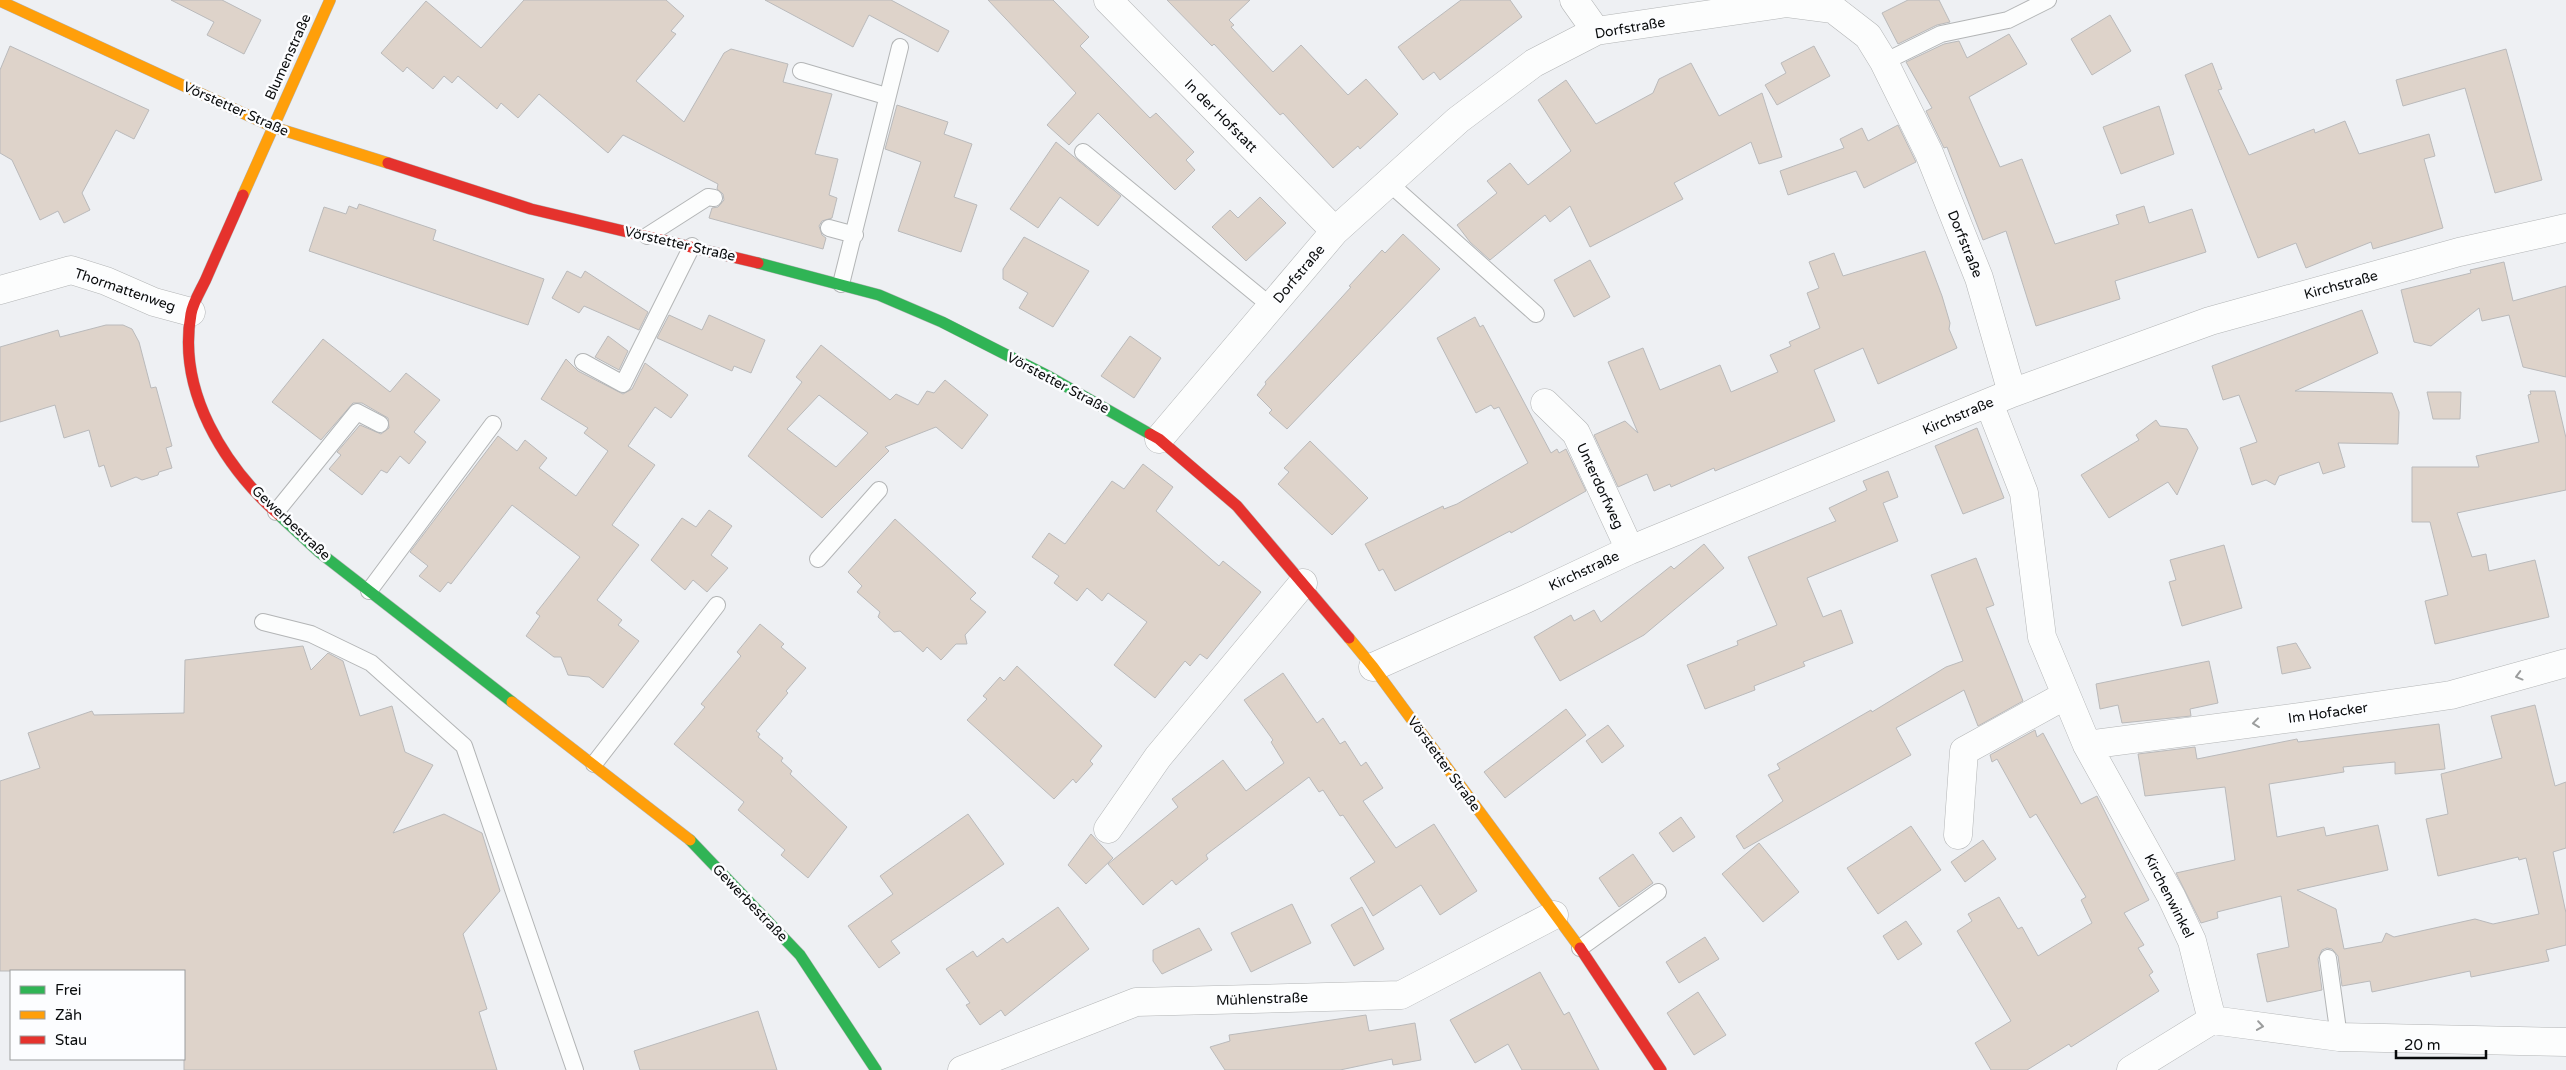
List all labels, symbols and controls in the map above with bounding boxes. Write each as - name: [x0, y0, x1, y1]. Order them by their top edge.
- street label: Blumenstraße: [261, 11, 315, 103]
- street label: Dorfstraße: [1593, 13, 1667, 43]
- street label: In der Hofstatt: [1181, 76, 1262, 157]
- street label: Vörstetter Straße: [181, 78, 291, 140]
- street label: Dorfstraße: [1944, 208, 1986, 280]
- street label: Vörstetter Straße: [623, 223, 737, 265]
- street label: Dorfstraße: [1270, 241, 1328, 307]
- street label: Thormattenweg: [72, 265, 178, 315]
- street label: Kirchstraße: [2302, 267, 2380, 303]
- street label: Vörstetter Straße: [1004, 349, 1112, 417]
- street label: Kirchstraße: [1920, 393, 1996, 439]
- street label: Unterdorfweg: [1573, 440, 1627, 532]
- street label: Gewerbestraße: [248, 482, 334, 564]
- street label: Kirchstraße: [1546, 547, 1622, 595]
- one-way arrow: [2515, 670, 2523, 681]
- street label: Im Hofacker: [2287, 699, 2370, 727]
- street label: Vörstetter Straße: [1404, 713, 1484, 815]
- one-way arrow: [2252, 717, 2260, 728]
- street label: Kirchenwinkel: [2140, 851, 2198, 941]
- street label: Gewerbestraße: [709, 861, 791, 945]
- legend: [10, 970, 185, 1060]
- text: Frei: [55, 981, 81, 999]
- street label: Mühlenstraße: [1216, 989, 1308, 1009]
- text: Zäh: [55, 1006, 82, 1024]
- one-way arrow: [2257, 1020, 2265, 1031]
- scale bar: [2396, 1028, 2486, 1060]
- text: Stau: [55, 1031, 87, 1049]
- text: 20 m: [2404, 1036, 2441, 1054]

